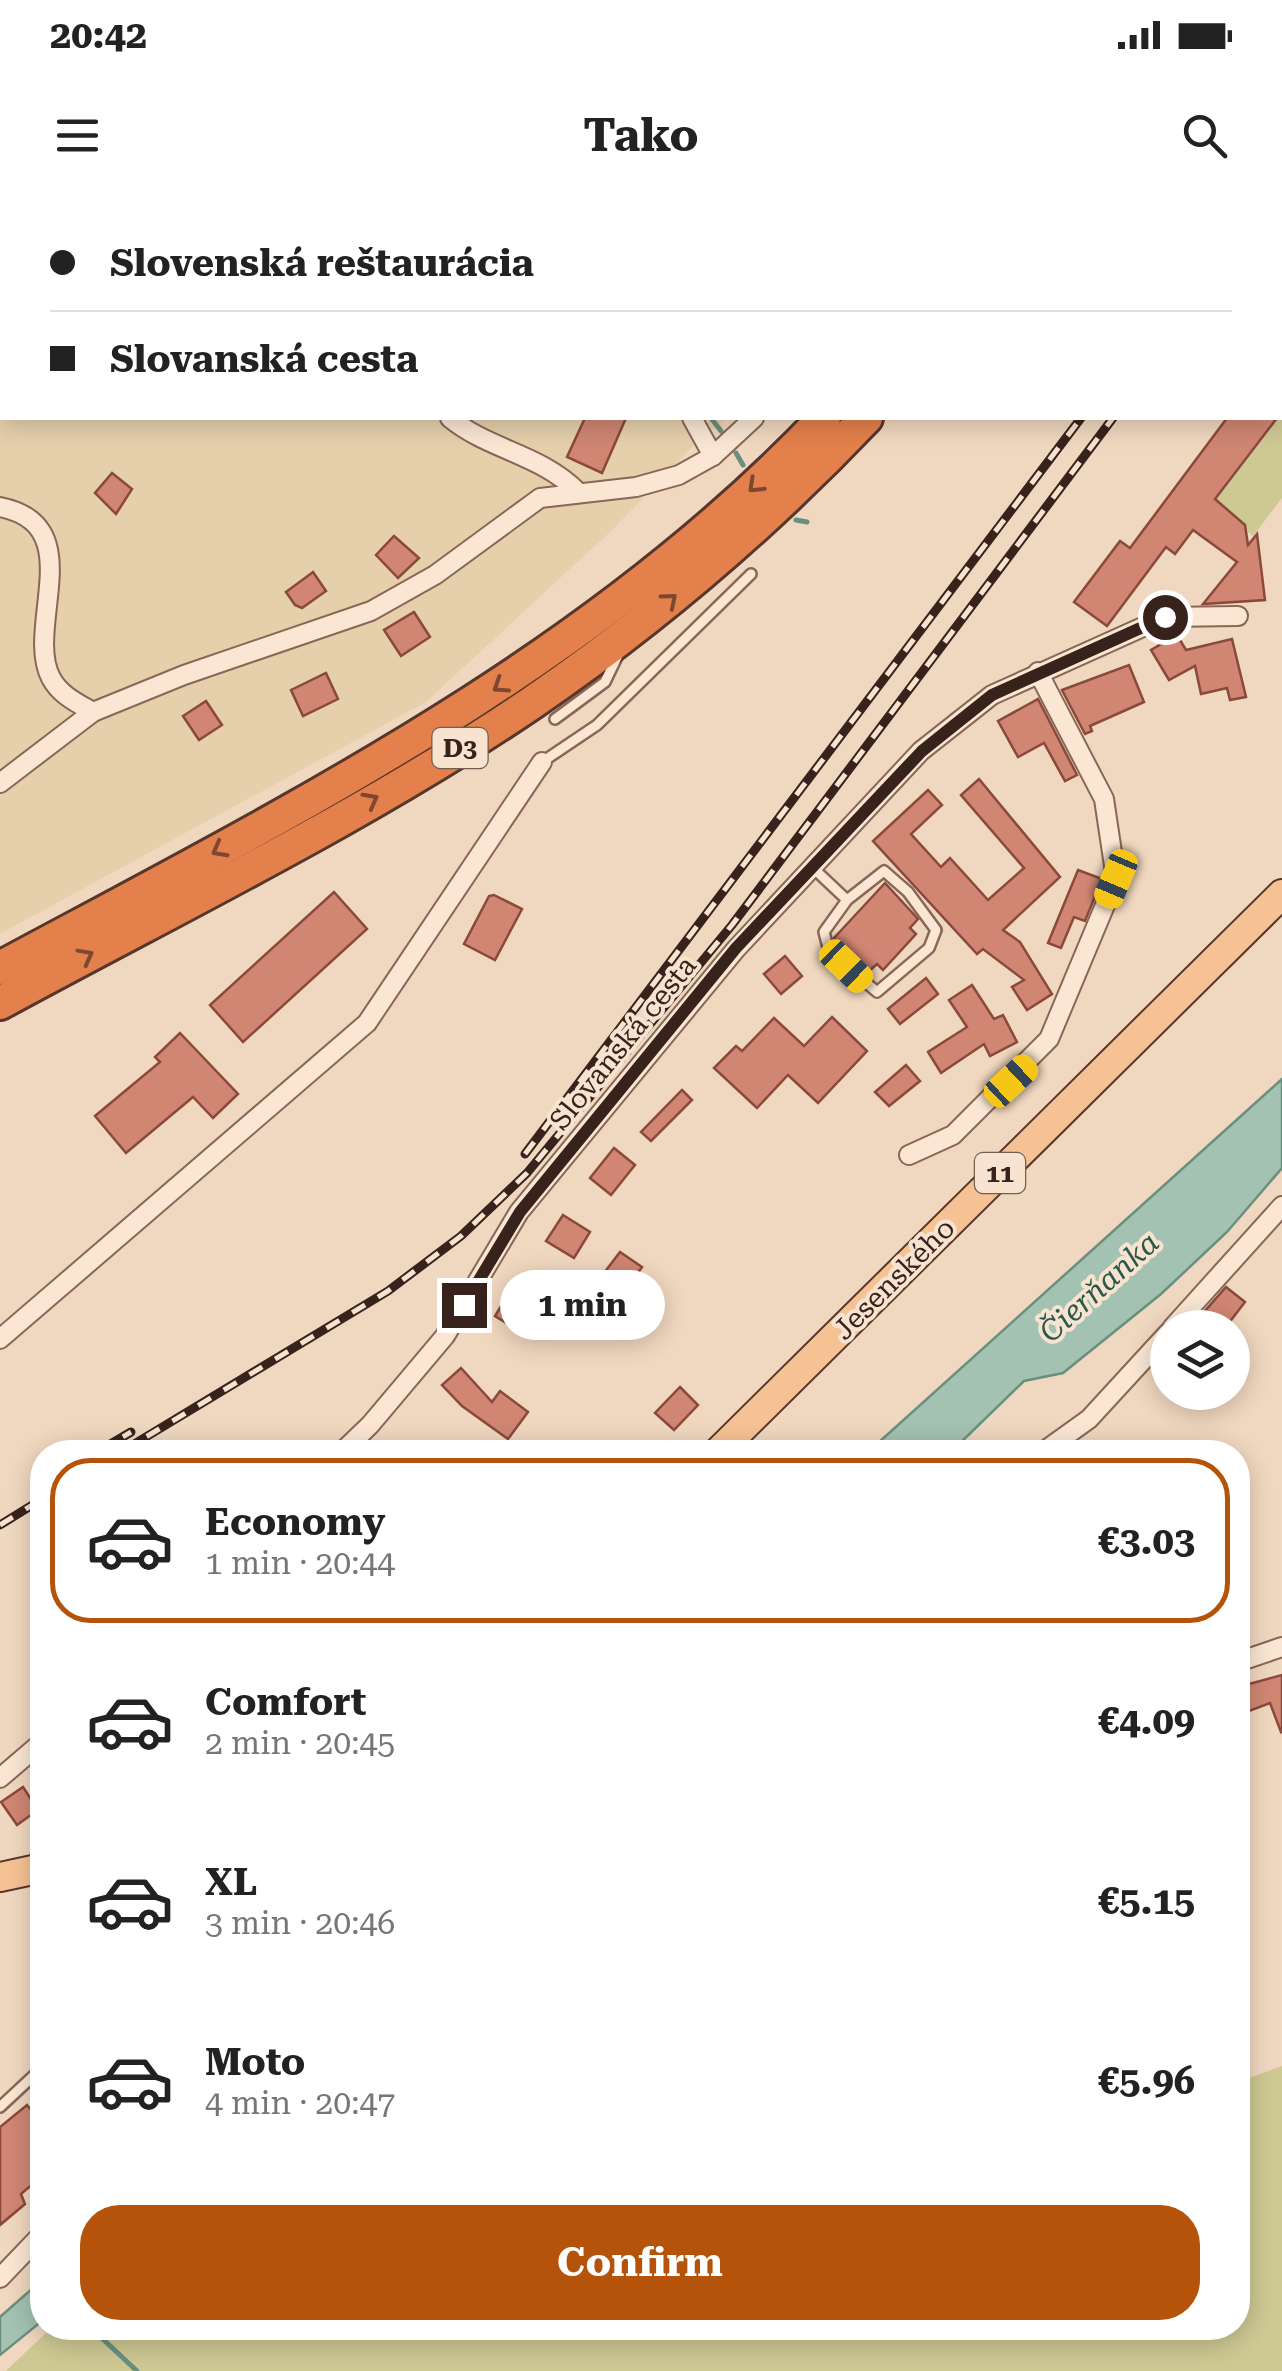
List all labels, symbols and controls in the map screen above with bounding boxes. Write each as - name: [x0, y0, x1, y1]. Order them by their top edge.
- text: 20:42: [50, 13, 147, 57]
- icon: menu: [50, 108, 105, 163]
- icon: search: [1177, 108, 1232, 163]
- text: Tako: [583, 109, 699, 162]
- text: Slovenská reštaurácia: [110, 241, 534, 285]
- text: Slovanská cesta: [110, 337, 418, 381]
- one-way arrow: [748, 474, 767, 492]
- one-way arrow: [658, 594, 676, 612]
- route start: [1143, 595, 1188, 640]
- one-way arrow: [492, 674, 510, 693]
- road number: D3: [432, 728, 488, 768]
- one-way arrow: [360, 792, 378, 812]
- one-way arrow: [211, 837, 229, 857]
- car: [1090, 846, 1142, 912]
- car: [814, 934, 878, 998]
- one-way arrow: [75, 949, 93, 968]
- street label: Slovanská cesta: [543, 950, 703, 1136]
- car: [979, 1050, 1043, 1112]
- road number: 11: [975, 1153, 1025, 1193]
- street label: Jesenského: [826, 1211, 962, 1347]
- water label: Čierňanka: [1032, 1224, 1166, 1349]
- callout: 1 min: [499, 1270, 664, 1340]
- route end: [442, 1283, 487, 1328]
- text: 1 min: [538, 1286, 627, 1324]
- map controls: [1150, 1310, 1250, 1410]
- button: layers: [1150, 1310, 1250, 1410]
- icon: car: [85, 1496, 175, 1586]
- text: Economy: [205, 1500, 385, 1544]
- text: €3.03: [1098, 1519, 1195, 1563]
- text: 1 min · 20:44: [205, 1544, 395, 1582]
- icon: car: [85, 1676, 175, 1766]
- text: Comfort: [205, 1680, 366, 1724]
- text: €4.09: [1098, 1699, 1195, 1743]
- text: 2 min · 20:45: [205, 1724, 395, 1762]
- icon: car: [85, 1856, 175, 1946]
- text: XL: [205, 1860, 257, 1904]
- text: €5.15: [1098, 1879, 1195, 1923]
- text: 3 min · 20:46: [205, 1904, 395, 1942]
- icon: car: [85, 2036, 175, 2126]
- text: Moto: [205, 2040, 305, 2084]
- text: €5.96: [1098, 2059, 1195, 2103]
- text: 4 min · 20:47: [205, 2084, 395, 2122]
- button: Confirm: [80, 2205, 1200, 2320]

